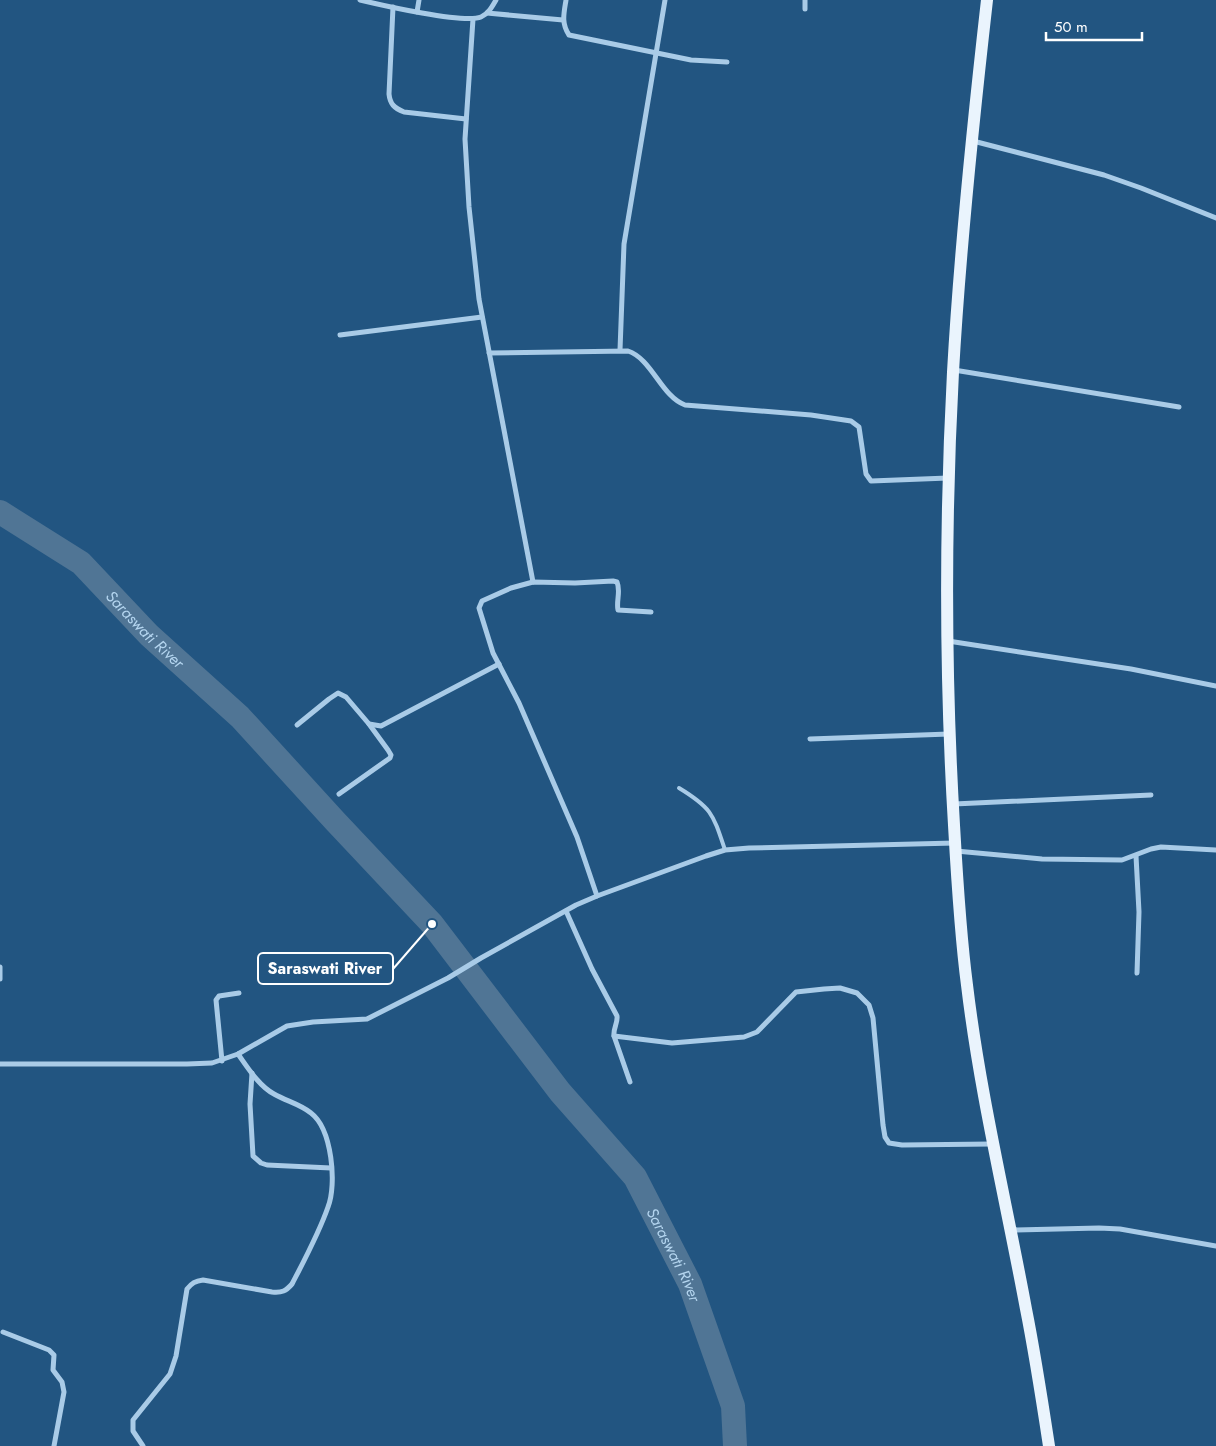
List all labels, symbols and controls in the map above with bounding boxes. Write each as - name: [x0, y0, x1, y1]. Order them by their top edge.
- scale bar: [1046, 10, 1142, 42]
- text: 50 m: [1054, 16, 1088, 38]
- water label: Saraswati River: [100, 585, 191, 675]
- callout: Saraswati River: [258, 953, 393, 984]
- text: Saraswati River: [268, 957, 383, 980]
- water label: Saraswati River: [641, 1204, 707, 1306]

